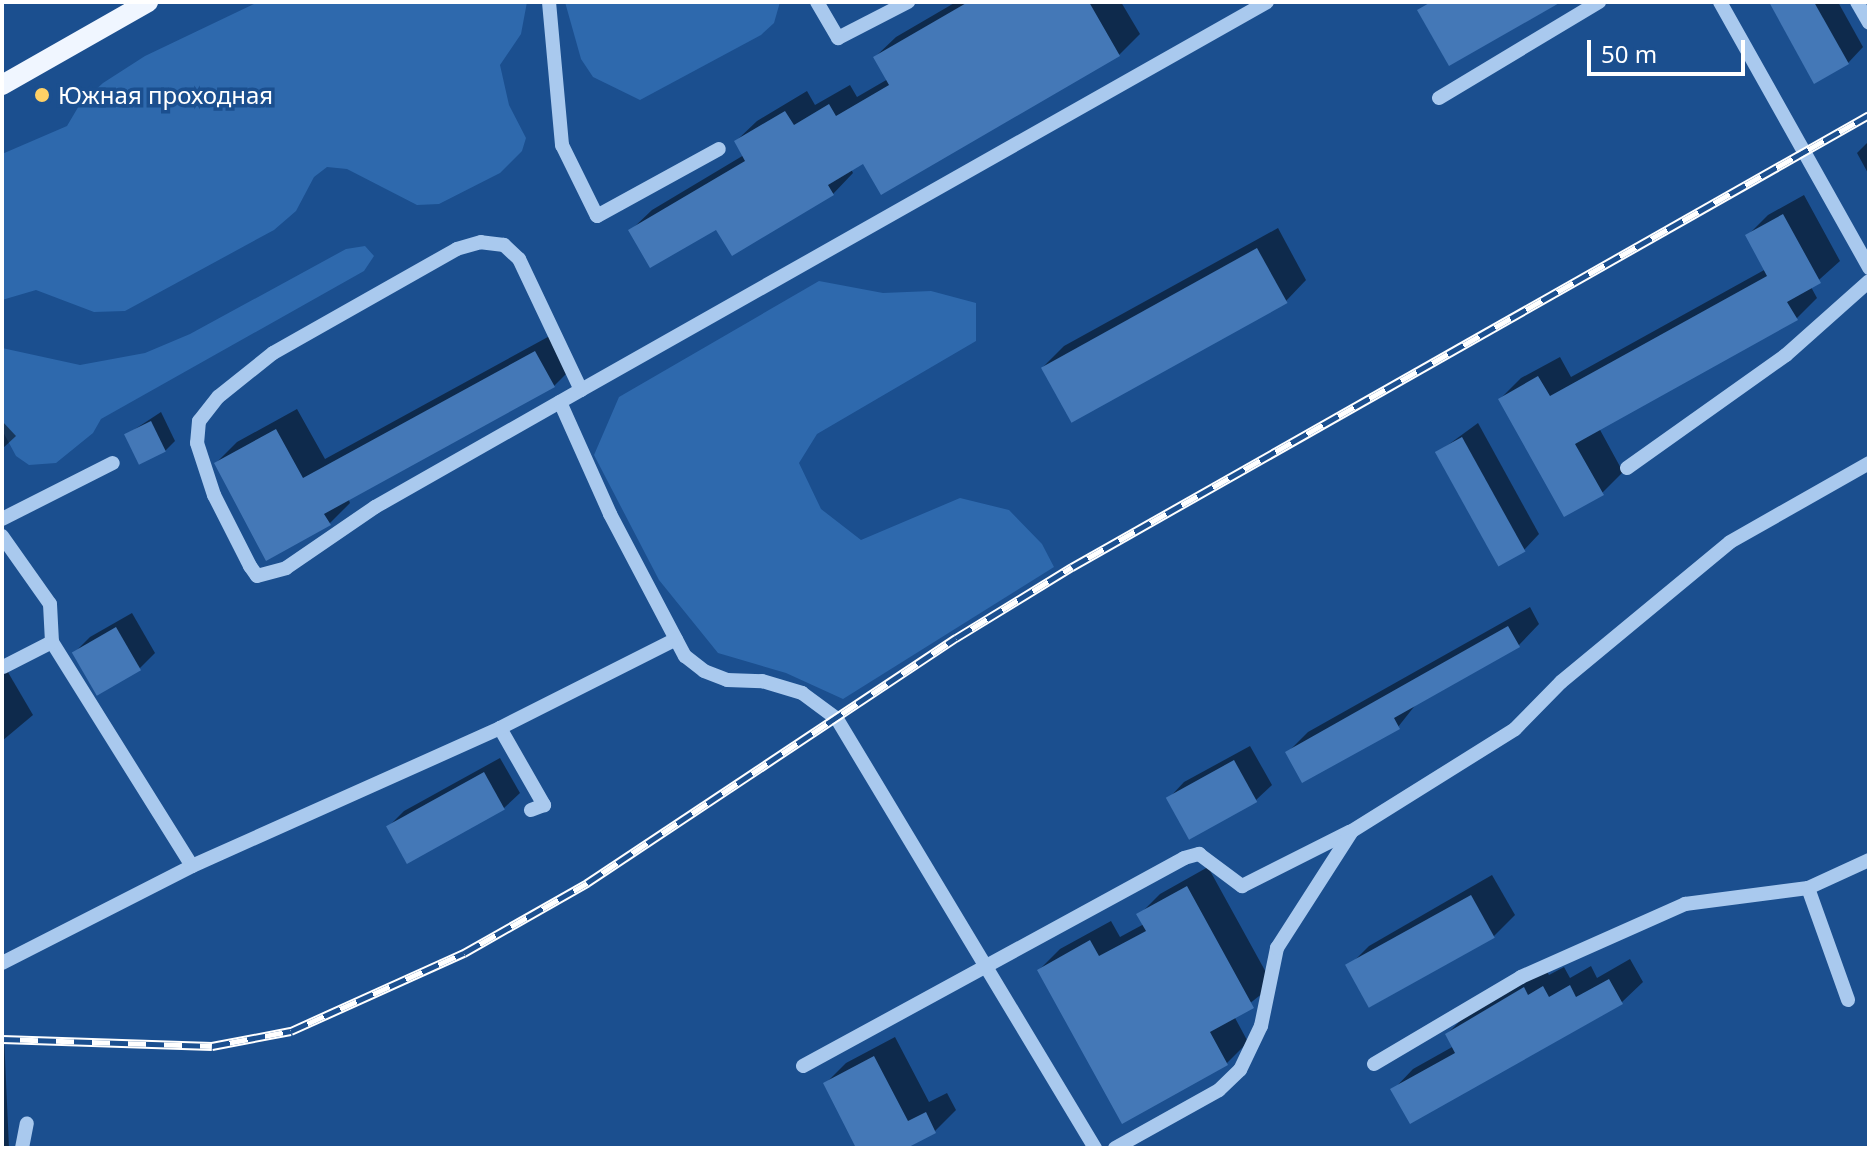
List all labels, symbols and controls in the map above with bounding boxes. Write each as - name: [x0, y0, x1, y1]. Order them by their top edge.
- scale bar: [1591, 24, 1749, 74]
- text: 50 m: [1601, 37, 1657, 70]
- place label: Южная проходная: [58, 81, 273, 109]
- marker: Южная проходная: [33, 86, 51, 104]

